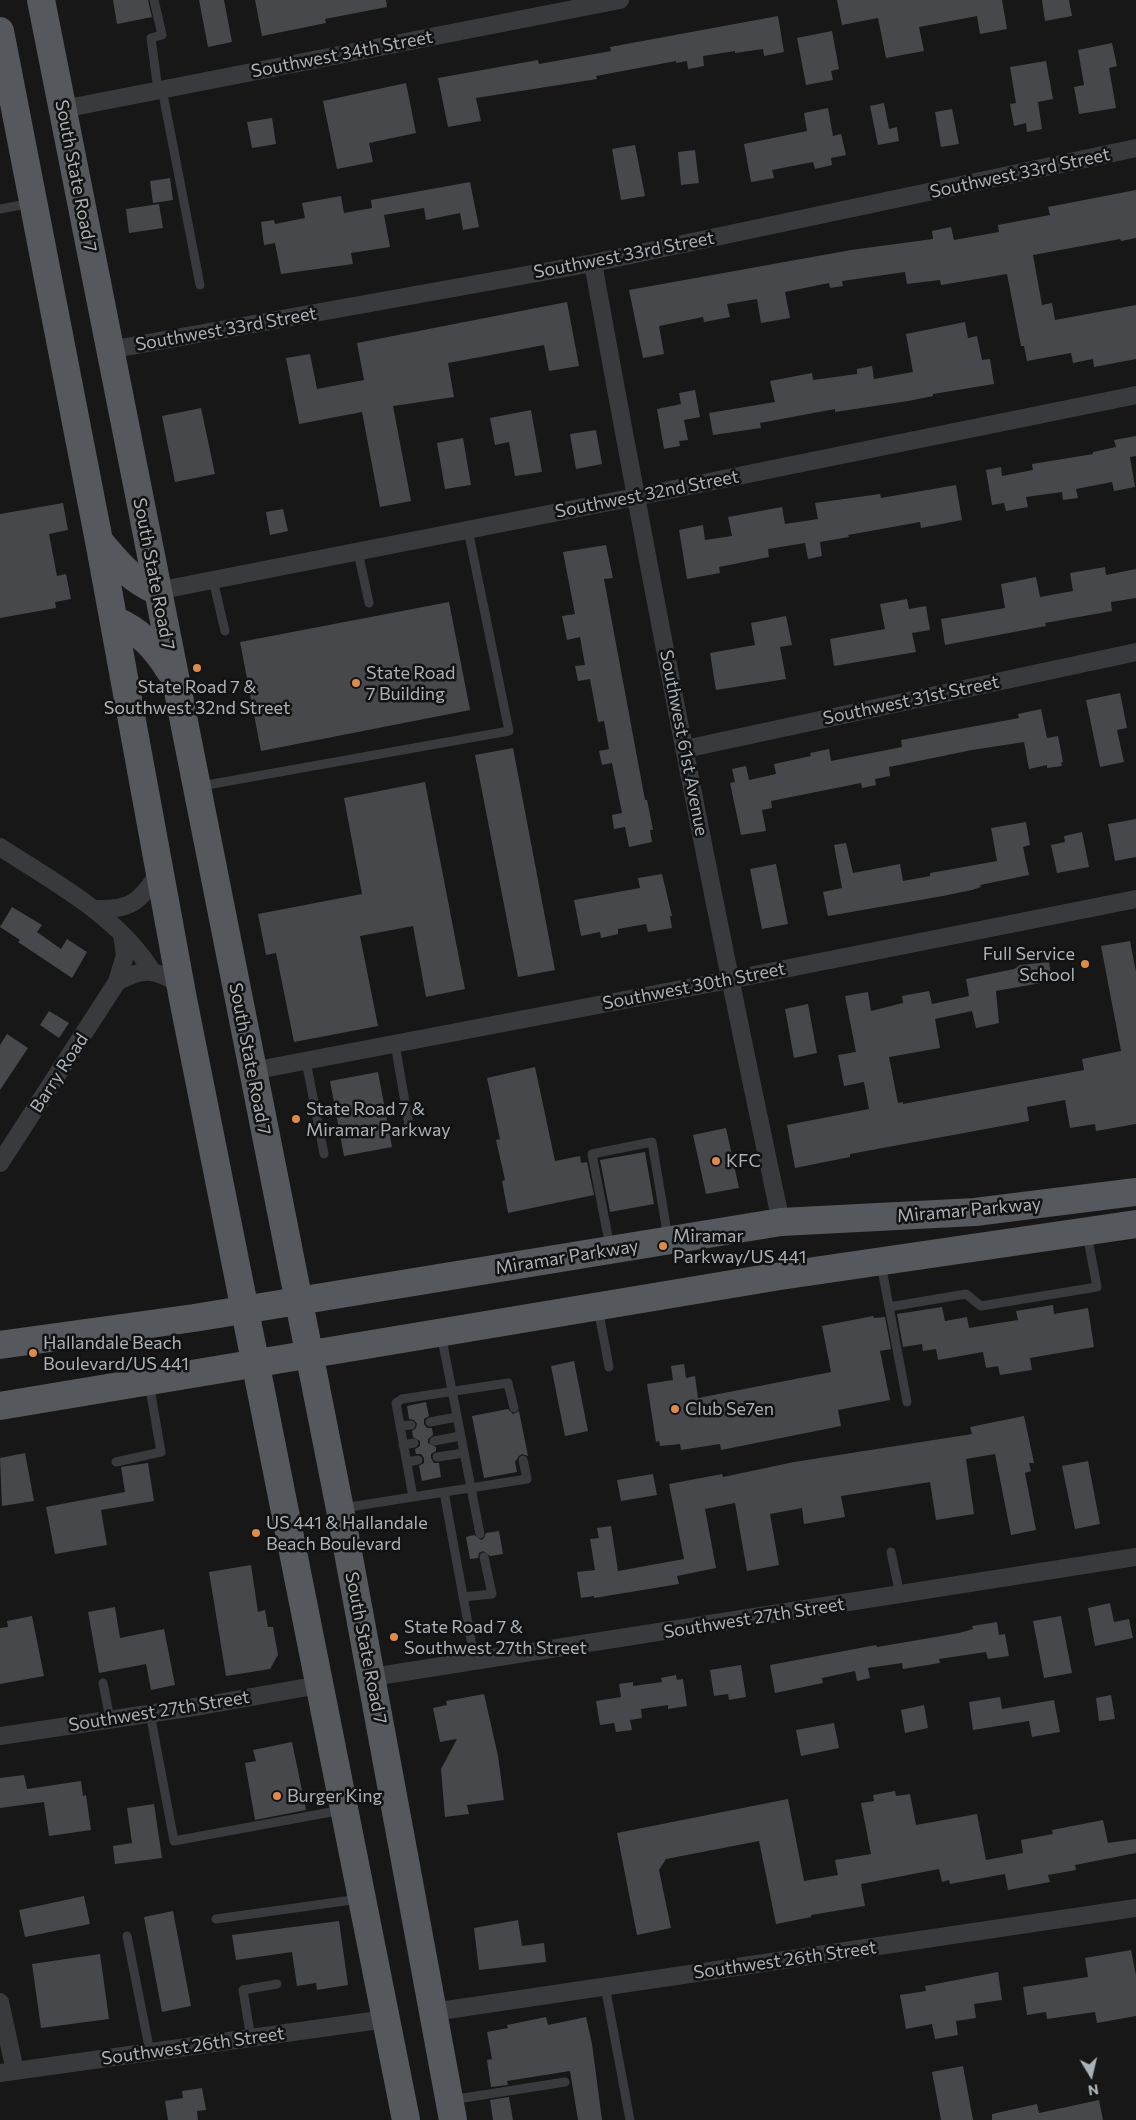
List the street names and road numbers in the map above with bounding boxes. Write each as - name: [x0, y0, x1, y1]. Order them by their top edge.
- street label: Southwest 34th Street: [249, 26, 435, 82]
- street label: South State Road 7: [51, 98, 101, 254]
- street label: Southwest 33rd Street: [928, 143, 1112, 203]
- street label: Southwest 33rd Street: [532, 227, 716, 283]
- street label: Southwest 33rd Street: [134, 302, 318, 356]
- street label: Southwest 32nd Street: [553, 466, 741, 522]
- street label: South State Road 7: [129, 496, 179, 652]
- street label: Southwest 61st Avenue: [655, 648, 713, 838]
- street label: Southwest 31st Street: [821, 671, 1001, 729]
- street label: Southwest 30th Street: [601, 958, 787, 1014]
- street label: South State Road 7: [225, 981, 275, 1137]
- street label: Barry Road: [25, 1029, 93, 1117]
- street label: Miramar Parkway: [896, 1193, 1042, 1227]
- street label: Miramar Parkway: [494, 1235, 640, 1279]
- street label: South State Road 7: [341, 1570, 391, 1726]
- street label: Southwest 27th Street: [662, 1593, 846, 1643]
- street label: Southwest 27th Street: [67, 1686, 251, 1736]
- street label: Southwest 26th Street: [692, 1936, 878, 1984]
- street label: Southwest 26th Street: [100, 2022, 286, 2070]

